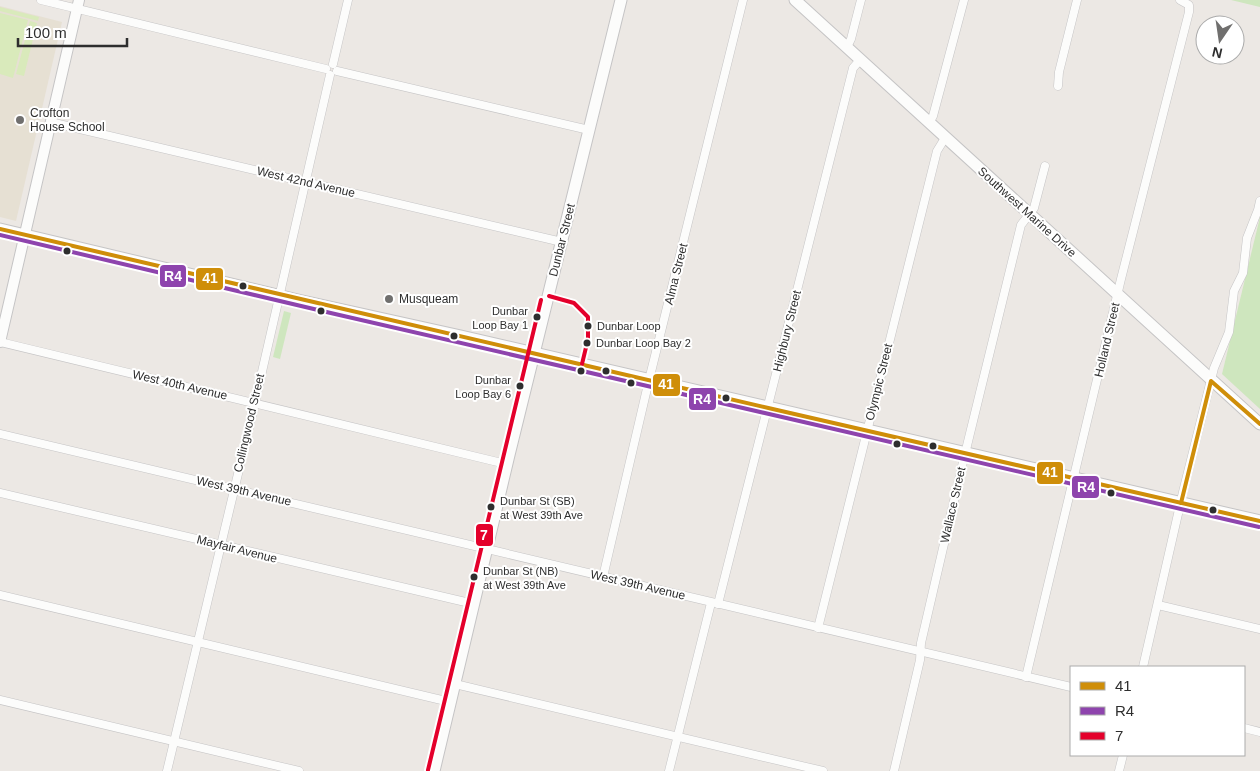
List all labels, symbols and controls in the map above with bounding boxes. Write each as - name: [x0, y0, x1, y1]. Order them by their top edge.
- scale bar: [18, 15, 126, 47]
- north arrow: [1195, 15, 1245, 65]
- text: 100 m: [25, 24, 67, 41]
- text: N: [1210, 44, 1224, 62]
- place label: Crofton House School: [30, 106, 105, 134]
- marker: Crofton House School: [14, 114, 26, 126]
- street label: West 42nd Avenue: [256, 164, 357, 200]
- street label: Southwest Marine Drive: [975, 164, 1079, 260]
- street label: Dunbar Street: [546, 201, 578, 278]
- street label: Alma Street: [662, 241, 691, 306]
- unlabelled marker: [62, 246, 72, 256]
- line badge: R4: [159, 264, 187, 288]
- line badge: 41: [195, 267, 224, 291]
- text: R4: [164, 268, 182, 284]
- text: 41: [202, 270, 218, 286]
- unlabelled marker: [238, 281, 248, 291]
- street label: Highbury Street: [770, 288, 804, 373]
- place label: Musqueam: [399, 292, 458, 306]
- marker: Musqueam: [383, 293, 395, 305]
- street label: Holland Street: [1092, 301, 1123, 379]
- place label: Dunbar Loop Bay 1: [472, 305, 528, 331]
- unlabelled marker: [316, 306, 326, 316]
- marker: Dunbar Loop Bay 1: [532, 312, 542, 322]
- place label: Dunbar Loop: [597, 320, 661, 332]
- marker: Dunbar Loop: [583, 321, 593, 331]
- unlabelled marker: [449, 331, 459, 341]
- place label: Dunbar Loop Bay 2: [596, 337, 691, 349]
- marker: Dunbar Loop Bay 2: [582, 338, 592, 348]
- street label: Olympic Street: [863, 341, 895, 422]
- unlabelled marker: [576, 366, 586, 376]
- unlabelled marker: [601, 366, 611, 376]
- street label: West 40th Avenue: [131, 367, 229, 403]
- street label: Collingwood Street: [231, 372, 267, 474]
- line badge: 41: [652, 373, 681, 397]
- place label: Dunbar Loop Bay 6: [455, 374, 511, 400]
- text: 41: [658, 376, 674, 392]
- unlabelled marker: [626, 378, 636, 388]
- marker: Dunbar Loop Bay 6: [515, 381, 525, 391]
- line badge: R4: [688, 387, 717, 411]
- text: R4: [693, 391, 711, 407]
- unlabelled marker: [721, 393, 731, 403]
- unlabelled marker: [892, 439, 902, 449]
- unlabelled marker: [928, 441, 938, 451]
- line badge: 41: [1036, 461, 1064, 485]
- text: 41: [1042, 464, 1058, 480]
- street label: Wallace Street: [937, 465, 969, 544]
- street label: West 39th Avenue: [195, 473, 293, 509]
- line badge: R4: [1071, 475, 1100, 499]
- text: R4: [1077, 479, 1095, 495]
- unlabelled marker: [1106, 488, 1116, 498]
- place label: Dunbar St (SB) at West 39th Ave: [500, 495, 583, 521]
- marker: Dunbar St (SB) at West 39th Ave: [486, 502, 496, 512]
- unlabelled marker: [1208, 505, 1218, 515]
- line badge: 7: [475, 523, 494, 547]
- text: 7: [480, 527, 488, 543]
- street label: Mayfair Avenue: [195, 532, 279, 566]
- place label: Dunbar St (NB) at West 39th Ave: [483, 565, 566, 591]
- street label: West 39th Avenue: [589, 567, 687, 603]
- marker: Dunbar St (NB) at West 39th Ave: [469, 572, 479, 582]
- legend: [1070, 666, 1245, 756]
- text: 41: [1115, 677, 1132, 694]
- text: R4: [1115, 702, 1134, 719]
- text: 7: [1115, 727, 1123, 744]

